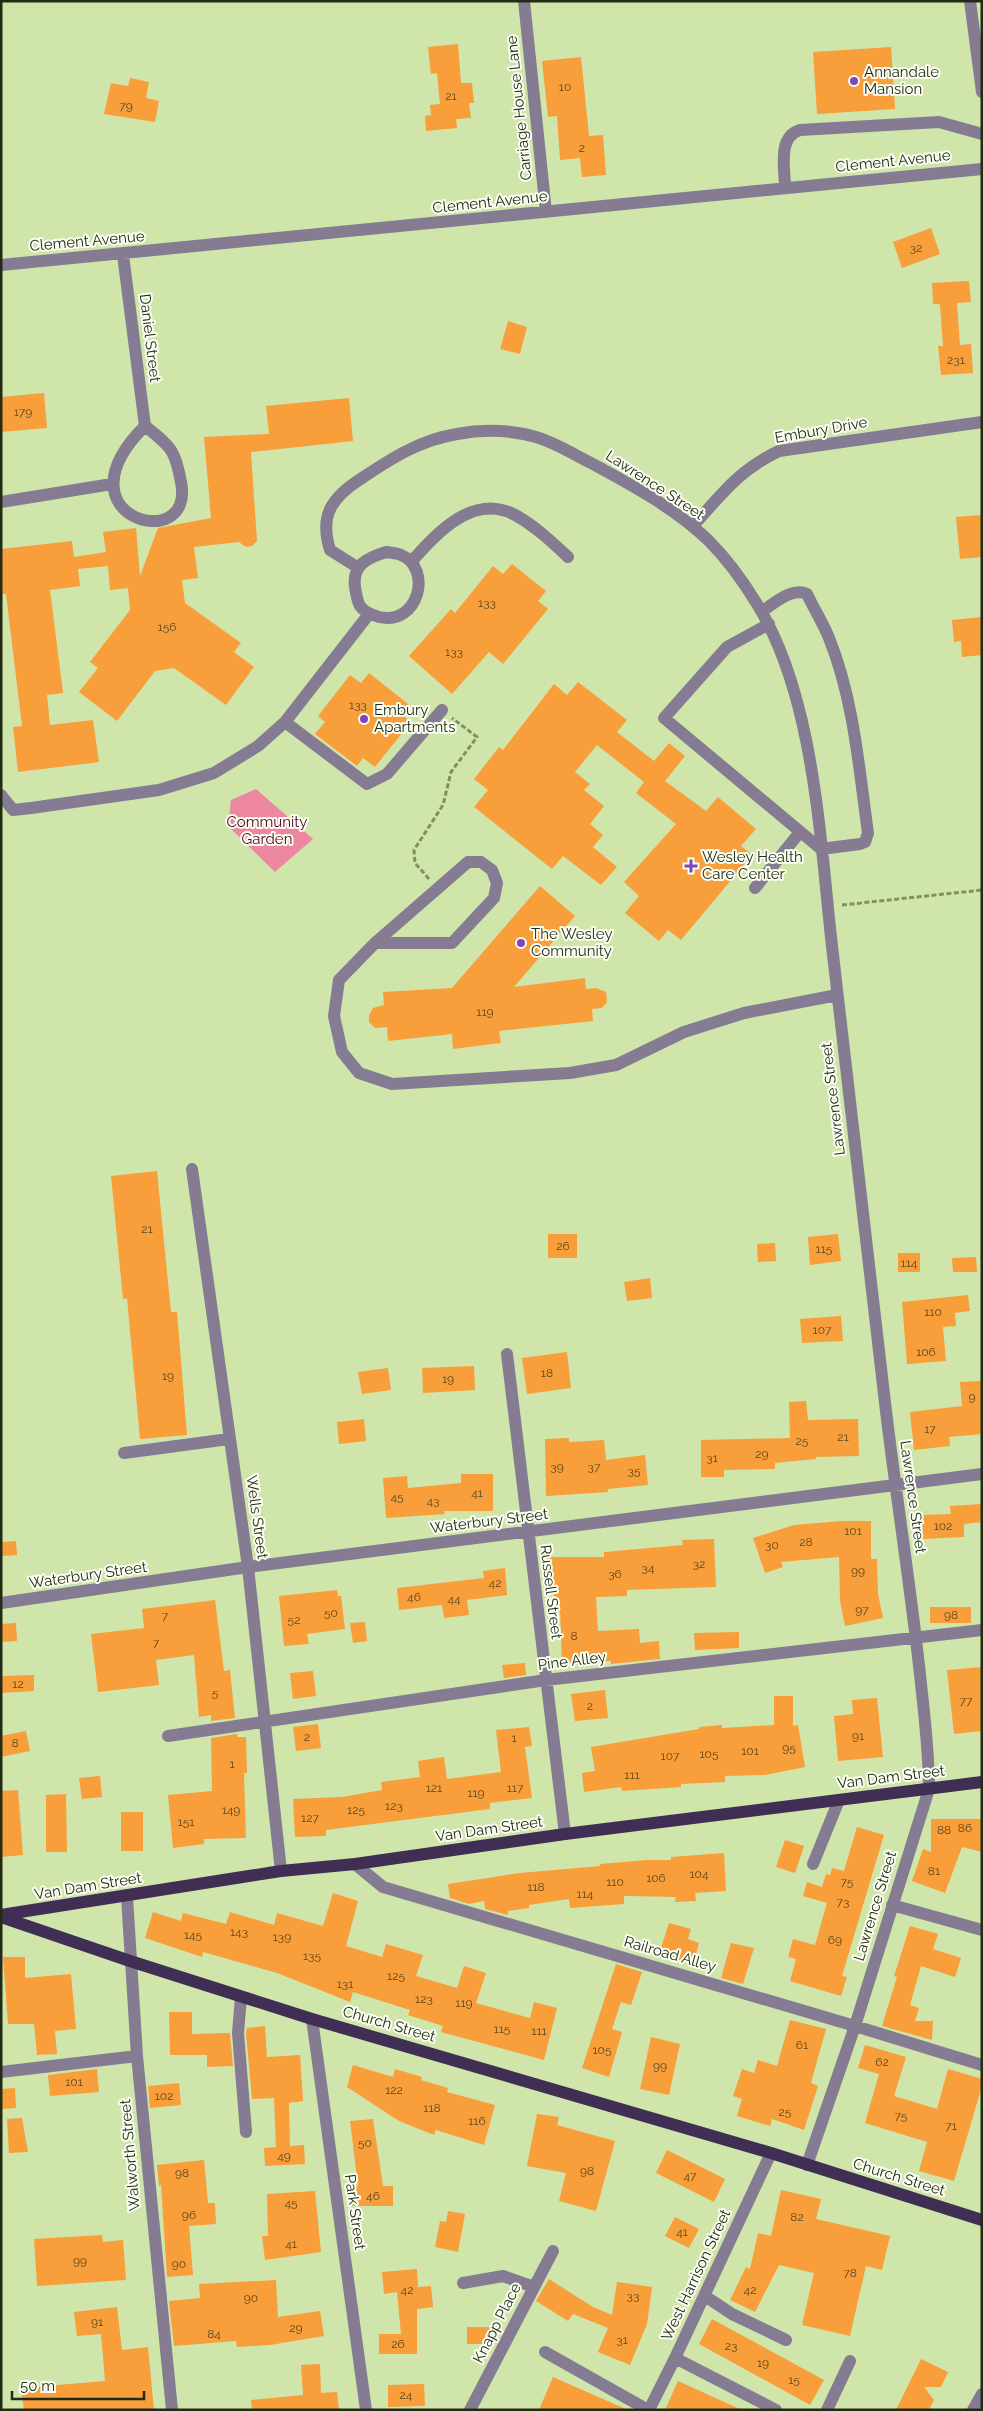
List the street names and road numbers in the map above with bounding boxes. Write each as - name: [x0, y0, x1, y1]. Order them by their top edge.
- street label: Carriage House Lane: [502, 35, 536, 181]
- street label: Clement Avenue: [835, 146, 952, 176]
- street label: Clement Avenue: [432, 187, 549, 217]
- street label: Clement Avenue: [29, 227, 145, 255]
- street label: Daniel Street: [136, 293, 164, 383]
- street label: Embury Drive: [773, 413, 869, 447]
- street label: Lawrence Street: [602, 446, 708, 524]
- street label: Lawrence Street: [817, 1041, 849, 1157]
- street label: Lawrence Street: [896, 1439, 930, 1555]
- street label: Wells Street: [242, 1474, 272, 1560]
- street label: Waterbury Street: [429, 1505, 549, 1537]
- street label: Russell Street: [536, 1544, 566, 1640]
- street label: Waterbury Street: [28, 1558, 148, 1592]
- street label: Pine Alley: [537, 1648, 607, 1674]
- street label: Van Dam Street: [836, 1761, 946, 1793]
- street label: Van Dam Street: [434, 1813, 544, 1845]
- street label: Lawrence Street: [850, 1849, 900, 1963]
- street label: Van Dam Street: [33, 1869, 143, 1903]
- street label: Railroad Alley: [622, 1932, 718, 1976]
- street label: Church Street: [341, 2002, 437, 2046]
- street label: Walworth Street: [116, 2098, 144, 2212]
- street label: Church Street: [851, 2154, 947, 2200]
- street label: Park Street: [341, 2173, 369, 2251]
- street label: West Harrison Street: [658, 2206, 734, 2344]
- street label: Knapp Place: [469, 2280, 525, 2366]

